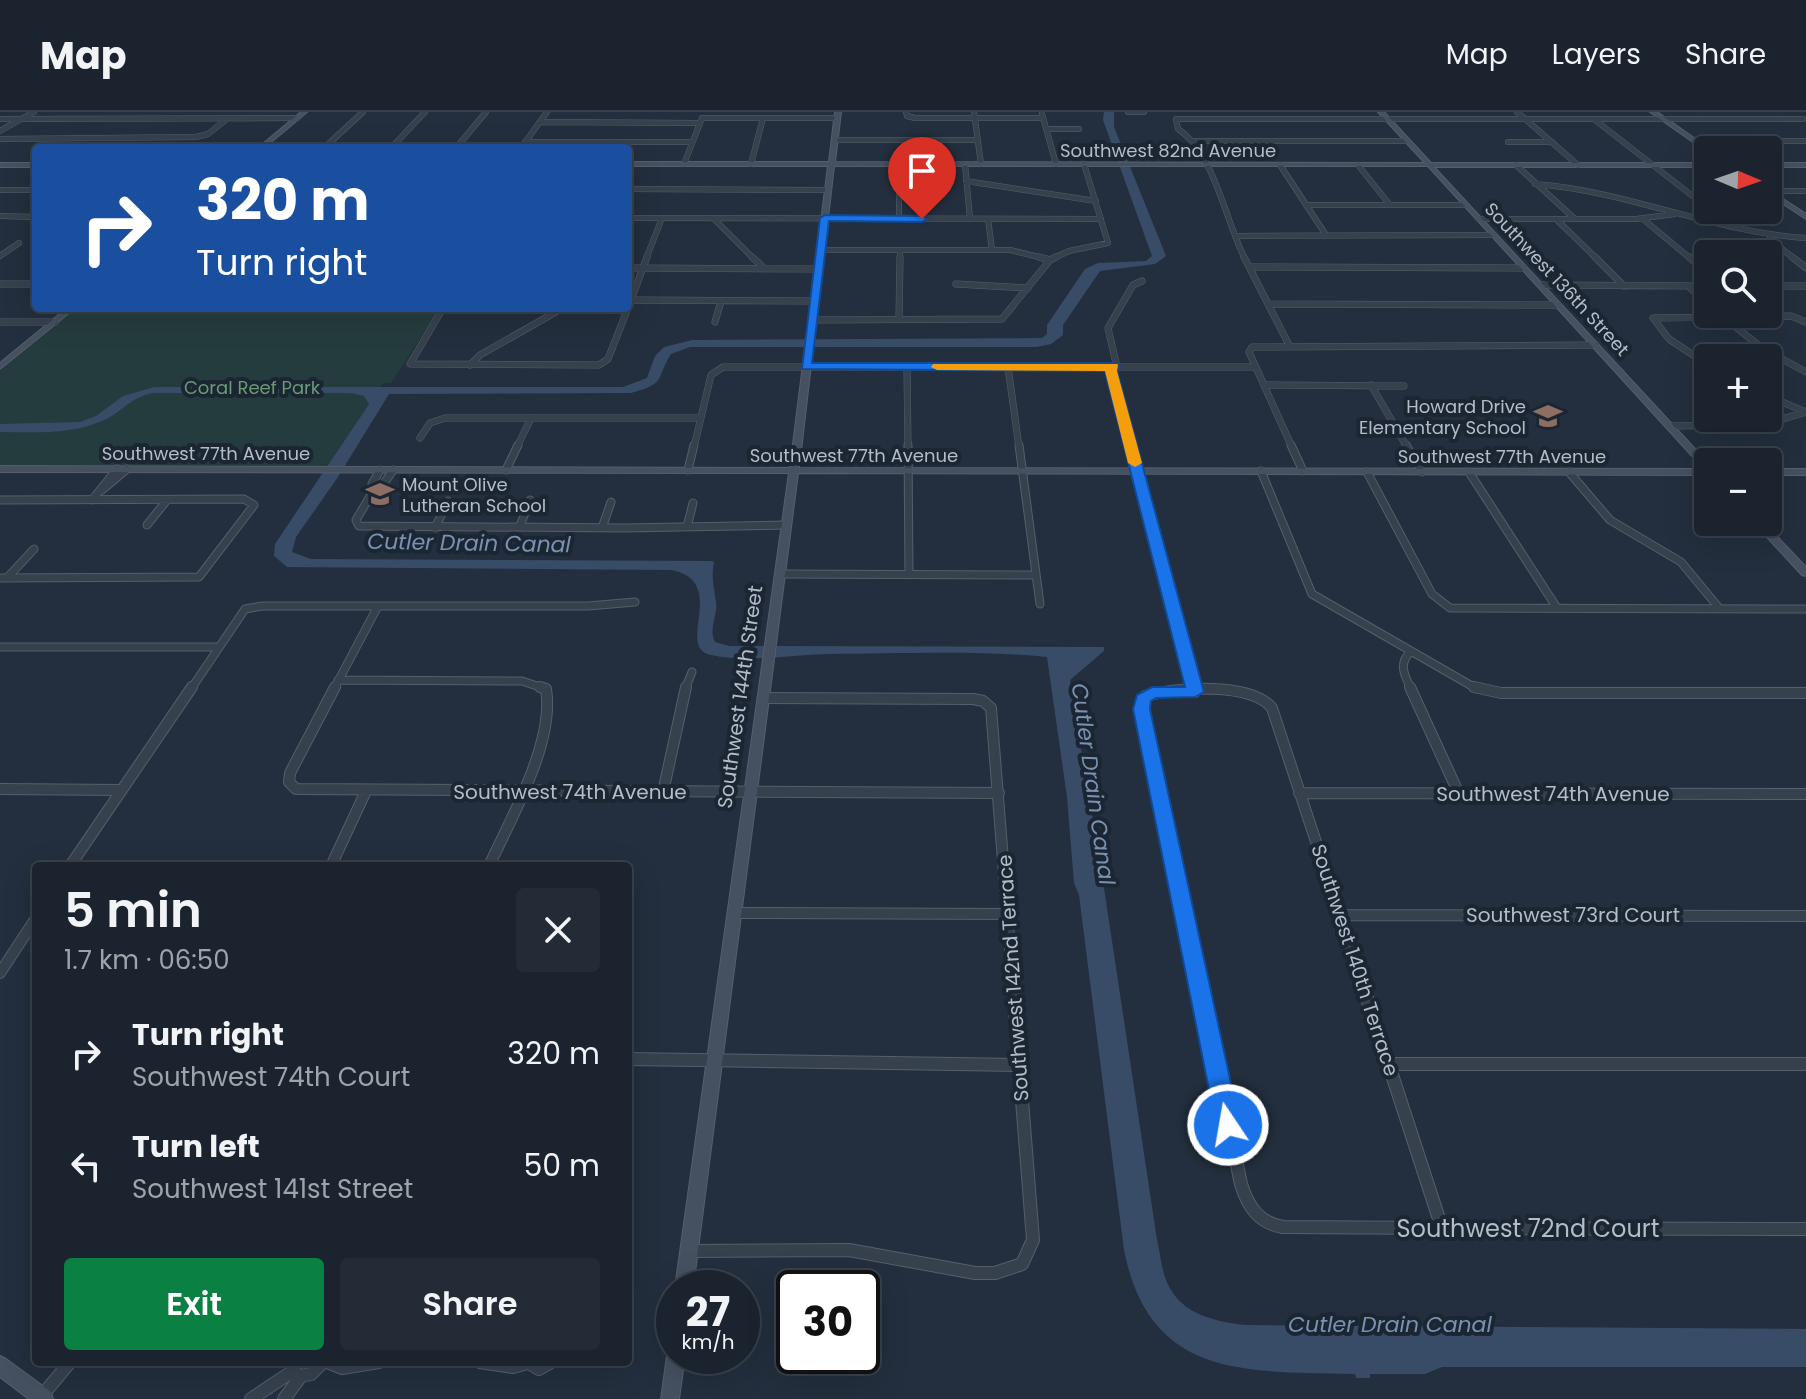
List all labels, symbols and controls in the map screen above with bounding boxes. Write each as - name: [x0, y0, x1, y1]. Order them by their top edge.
- text: Map: [40, 29, 127, 82]
- text: Map: [1446, 35, 1508, 74]
- text: Layers: [1552, 35, 1641, 74]
- text: Share: [1685, 35, 1766, 74]
- north arrow: [1694, 136, 1782, 224]
- map controls: [1694, 136, 1782, 536]
- pin: [888, 137, 956, 219]
- street label: Southwest 82nd Avenue: [1060, 138, 1276, 163]
- icon: arrive: [900, 149, 944, 193]
- text: 320 m: [196, 161, 370, 240]
- icon: right: [64, 176, 168, 280]
- street label: Southwest 136th Street: [1479, 197, 1635, 361]
- text: Turn right: [196, 237, 367, 288]
- button: search: [1694, 240, 1782, 328]
- button: +: [1694, 344, 1782, 432]
- park label: Coral Reef Park: [184, 375, 321, 400]
- place label: Howard Drive Elementary School: [1359, 394, 1526, 440]
- school or university icon: Howard Drive Elementary School: [1533, 401, 1563, 431]
- street label: Southwest 77th Avenue: [102, 441, 310, 466]
- street label: Southwest 77th Avenue: [750, 443, 958, 468]
- street label: Southwest 77th Avenue: [1398, 444, 1606, 469]
- button: −: [1694, 448, 1782, 536]
- place label: Mount Olive Lutheran School: [402, 472, 546, 518]
- school or university icon: Mount Olive Lutheran School: [365, 479, 395, 509]
- water label: Cutler Drain Canal: [367, 526, 572, 560]
- street label: Southwest 144th Street: [710, 584, 770, 810]
- water label: Cutler Drain Canal: [1063, 681, 1123, 888]
- street label: Southwest 74th Avenue: [453, 778, 687, 806]
- street label: Southwest 74th Avenue: [1436, 780, 1670, 808]
- street label: Southwest 140th Terrace: [1304, 840, 1406, 1080]
- street label: Southwest 142nd Terrace: [990, 854, 1036, 1102]
- text: 5 min: [64, 877, 202, 944]
- button: close: [516, 888, 600, 972]
- street label: Southwest 73rd Court: [1466, 901, 1680, 929]
- text: 1.7 km · 06:50: [64, 942, 230, 978]
- text: Turn right: [132, 1013, 284, 1056]
- icon: right: [64, 1032, 108, 1076]
- text: 320 m: [507, 1032, 600, 1075]
- text: Southwest 74th Court: [132, 1059, 410, 1095]
- position arrow: [1186, 1083, 1270, 1167]
- text: Turn left: [132, 1125, 260, 1168]
- icon: left: [64, 1144, 108, 1188]
- text: 50 m: [523, 1144, 600, 1187]
- text: Southwest 141st Street: [132, 1171, 413, 1207]
- street label: Southwest 72nd Court: [1397, 1212, 1659, 1245]
- button: Exit: [64, 1258, 324, 1350]
- button: Share: [340, 1258, 600, 1350]
- speed limit sign: 30: [776, 1270, 880, 1374]
- text: 27: [686, 1284, 730, 1340]
- water label: Cutler Drain Canal: [1288, 1309, 1492, 1340]
- text: km/h: [681, 1328, 735, 1356]

